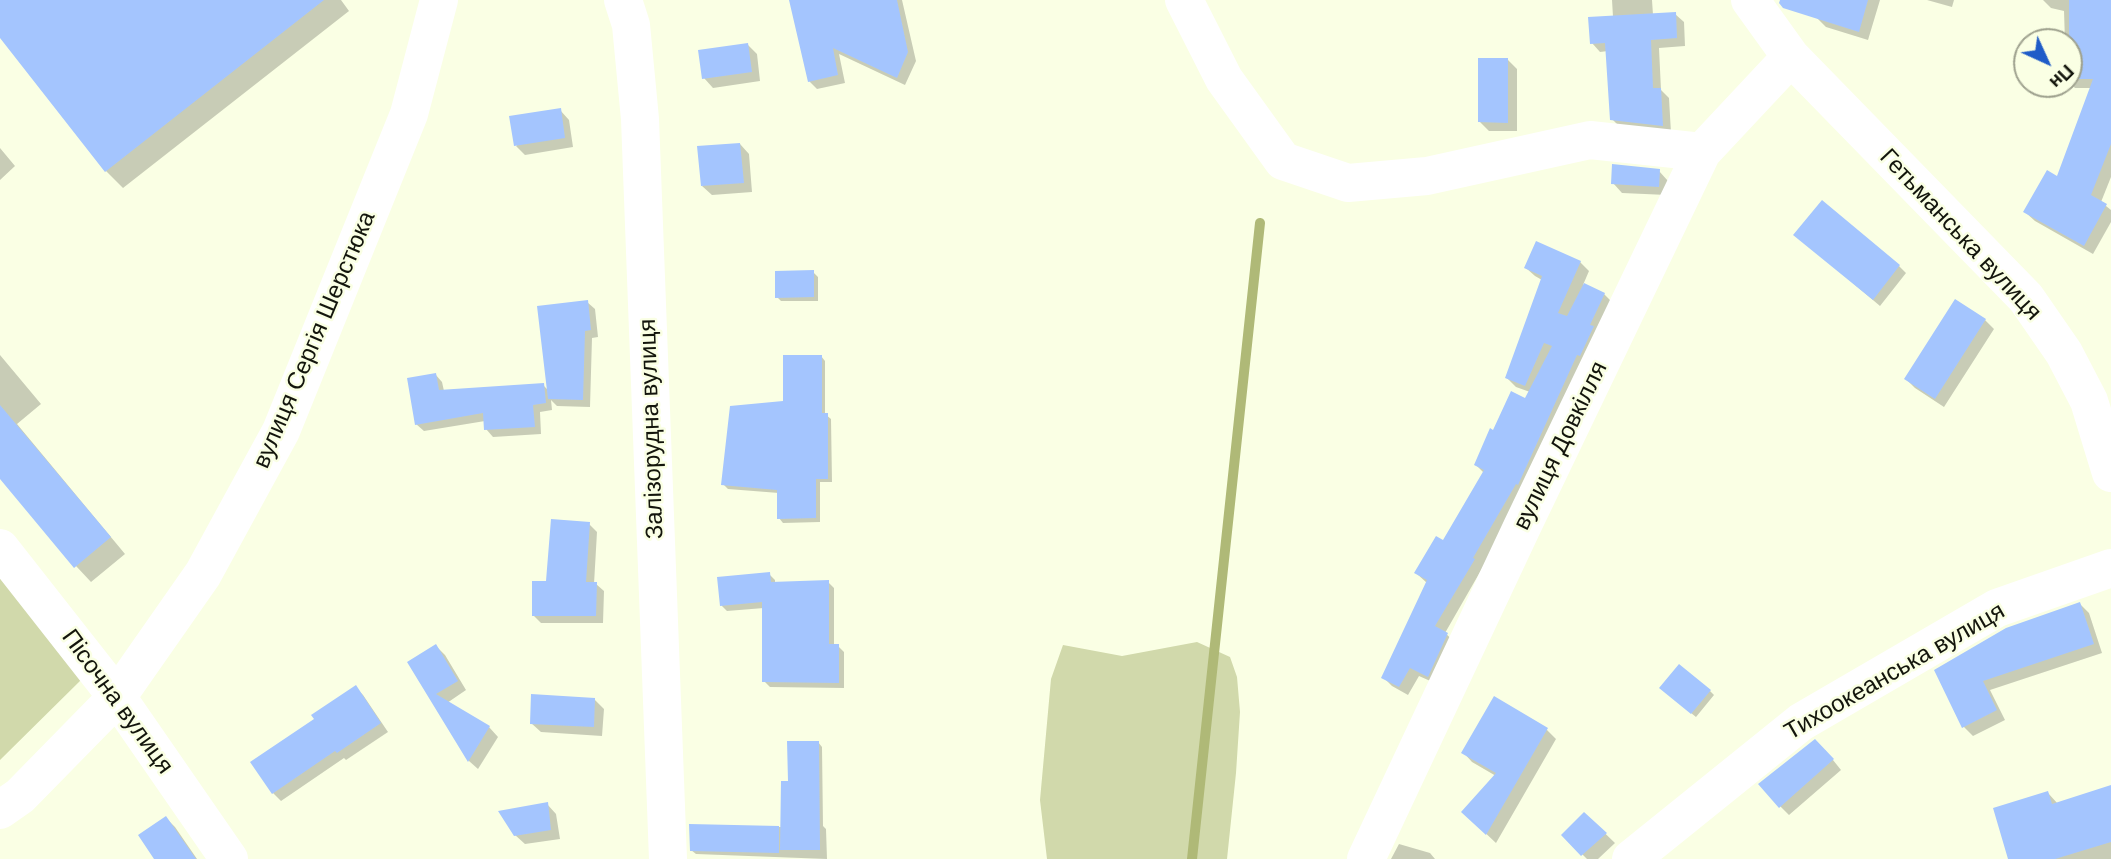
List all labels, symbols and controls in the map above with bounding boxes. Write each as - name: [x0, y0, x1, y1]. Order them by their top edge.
- north arrow: [2013, 28, 2083, 98]
- text: Пн: [2045, 60, 2078, 93]
- street label: Гетьманська вулиця: [1873, 143, 2047, 327]
- street label: вулиця Сергія Шерстюка: [248, 207, 382, 473]
- street label: Залізорудна вулиця: [634, 318, 670, 540]
- street label: вулиця Довкілля: [1508, 357, 1614, 535]
- street label: Тихоокеанська вулиця: [1780, 597, 2010, 747]
- street label: Пісочна вулиця: [55, 624, 179, 780]

